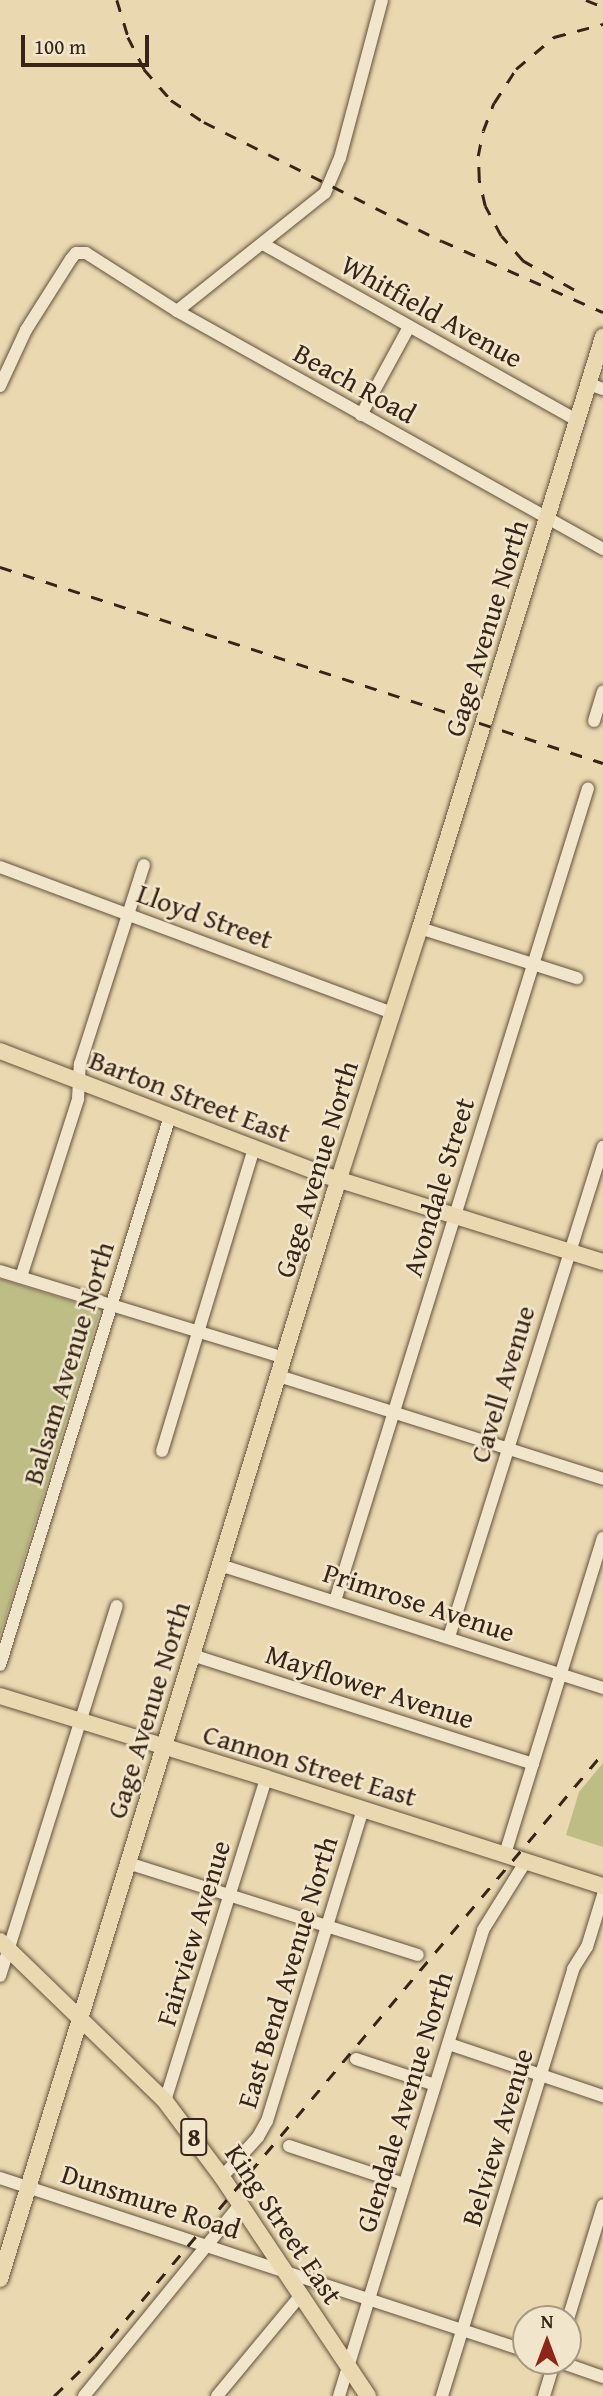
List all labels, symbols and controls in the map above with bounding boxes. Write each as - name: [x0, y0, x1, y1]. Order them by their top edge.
- scale bar: [24, 21, 152, 65]
- text: 100 m: [34, 31, 86, 62]
- street label: Whitfield Avenue: [335, 247, 529, 375]
- street label: Beach Road: [288, 336, 422, 430]
- street label: Gage Avenue North: [437, 516, 535, 740]
- street label: Lloyd Street: [133, 876, 277, 956]
- street label: Barton Street East: [85, 1042, 295, 1150]
- street label: Gage Avenue North: [267, 1057, 365, 1281]
- street label: Avondale Street: [395, 1094, 481, 1280]
- street label: Balsam Avenue North: [15, 1237, 121, 1489]
- street label: Cavell Avenue: [462, 1301, 542, 1467]
- street label: Primrose Avenue: [319, 1555, 519, 1649]
- street label: Gage Avenue North: [99, 1598, 197, 1822]
- street label: Mayflower Avenue: [262, 1636, 478, 1736]
- street label: Cannon Street East: [199, 1717, 421, 1813]
- street label: East Bend Avenue North: [230, 1832, 344, 2112]
- street label: Fairview Avenue: [149, 1836, 237, 2030]
- street label: Glendale Avenue North: [348, 1968, 460, 2236]
- street label: Belview Avenue: [454, 2044, 540, 2230]
- road number: 8: [180, 2114, 208, 2160]
- street label: King Street East: [218, 2138, 350, 2310]
- street label: Dunsmure Road: [57, 2156, 245, 2246]
- north arrow: [512, 2305, 582, 2375]
- text: N: [541, 2307, 553, 2335]

